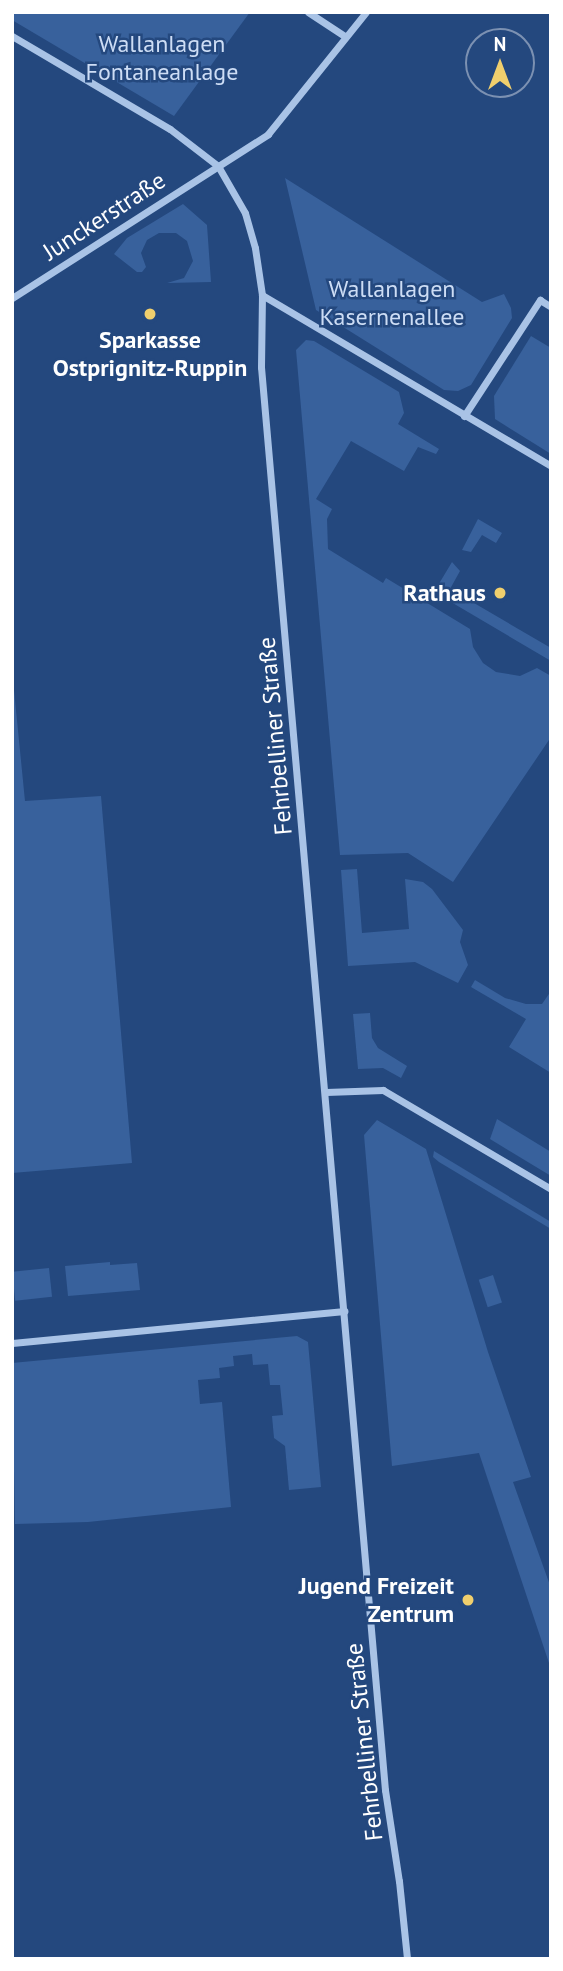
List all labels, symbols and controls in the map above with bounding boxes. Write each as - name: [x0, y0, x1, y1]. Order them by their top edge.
- north arrow: [465, 28, 535, 98]
- park label: Wallanlagen Fontaneanlage: [86, 30, 238, 86]
- text: N: [494, 32, 506, 56]
- street label: Junckerstraße: [37, 166, 171, 266]
- park label: Wallanlagen Kasernenallee: [320, 275, 464, 331]
- marker: Sparkasse Ostprignitz-Ruppin: [142, 306, 158, 322]
- place label: Sparkasse Ostprignitz-Ruppin: [53, 326, 247, 382]
- place label: Rathaus: [403, 579, 486, 607]
- marker: Rathaus: [492, 585, 508, 601]
- street label: Fehrbelliner Straße: [252, 636, 298, 836]
- place label: Jugend Freizeit Zentrum: [299, 1572, 454, 1628]
- marker: Jugend Freizeit Zentrum: [460, 1592, 476, 1608]
- street label: Fehrbelliner Straße: [339, 1642, 389, 1842]

